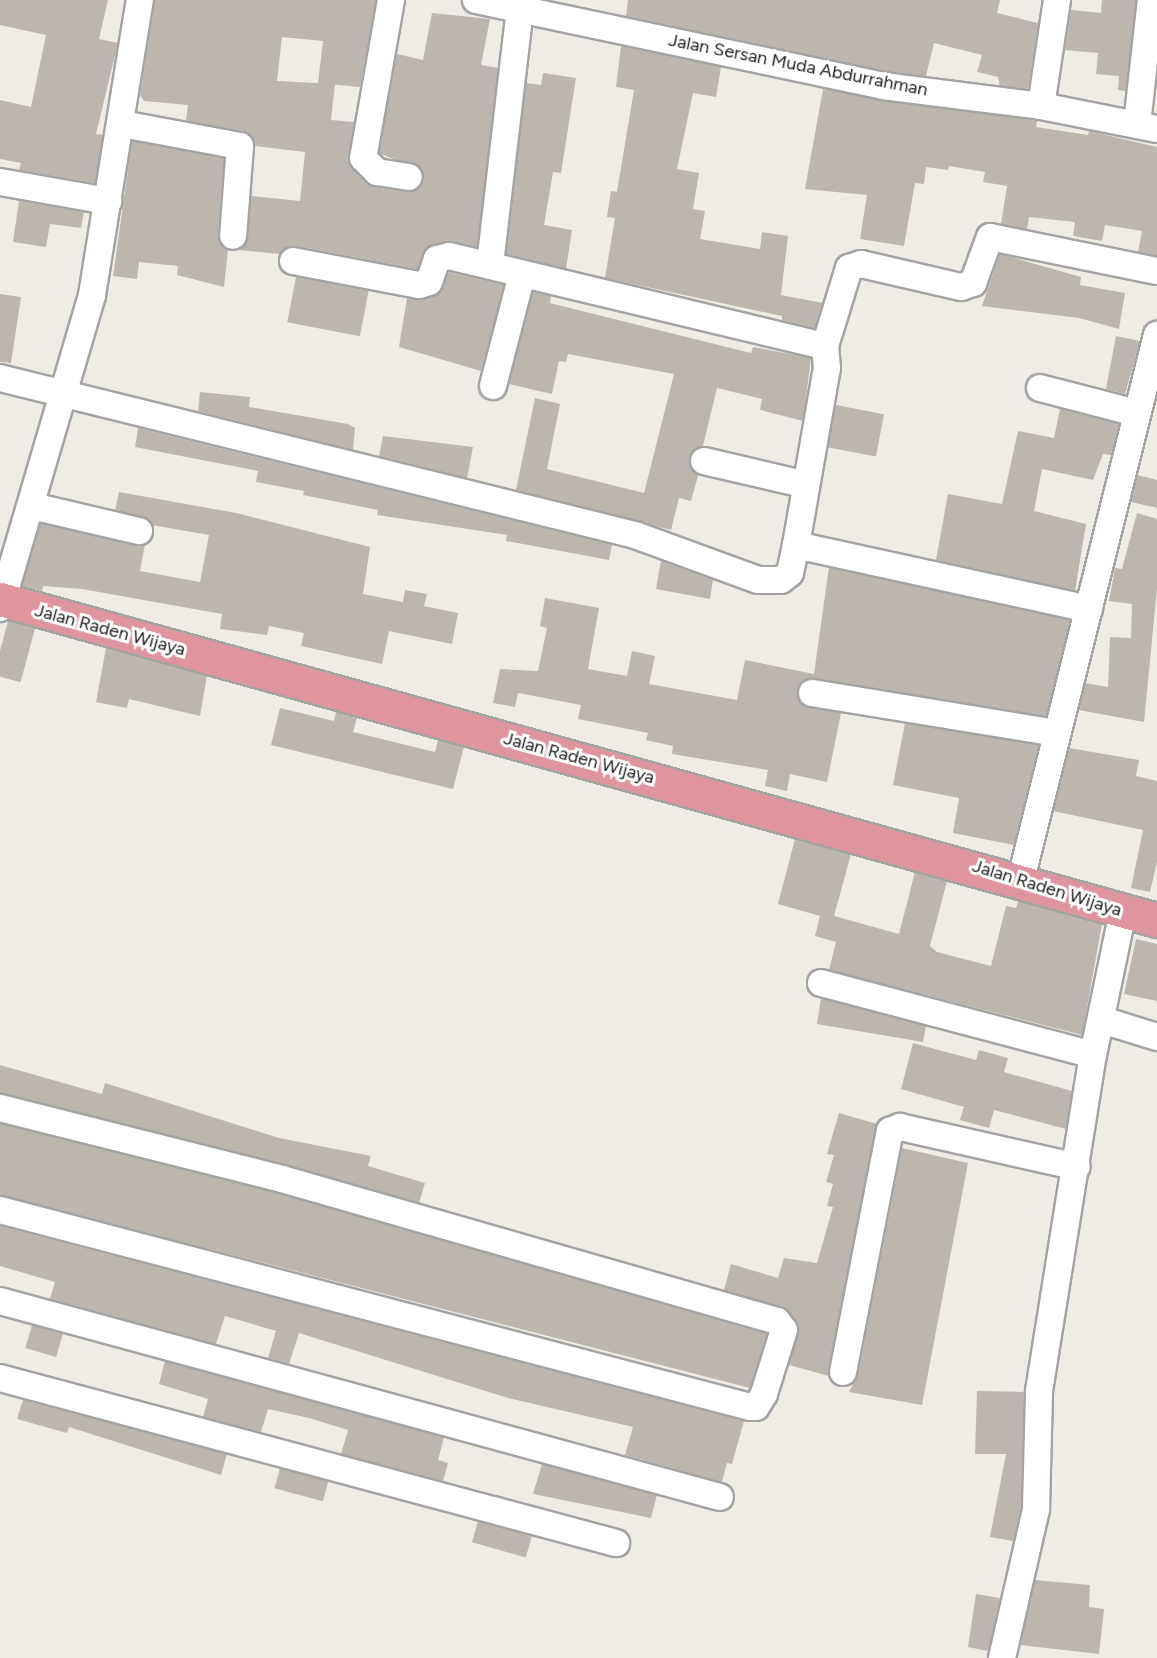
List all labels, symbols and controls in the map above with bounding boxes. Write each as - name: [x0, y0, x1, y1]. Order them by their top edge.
- street label: Jalan Sersan Muda Abdurrahman: [666, 29, 930, 101]
- street label: Jalan Raden Wijaya: [32, 599, 188, 661]
- street label: Jalan Raden Wijaya: [501, 727, 657, 789]
- street label: Jalan Raden Wijaya: [970, 855, 1124, 921]

